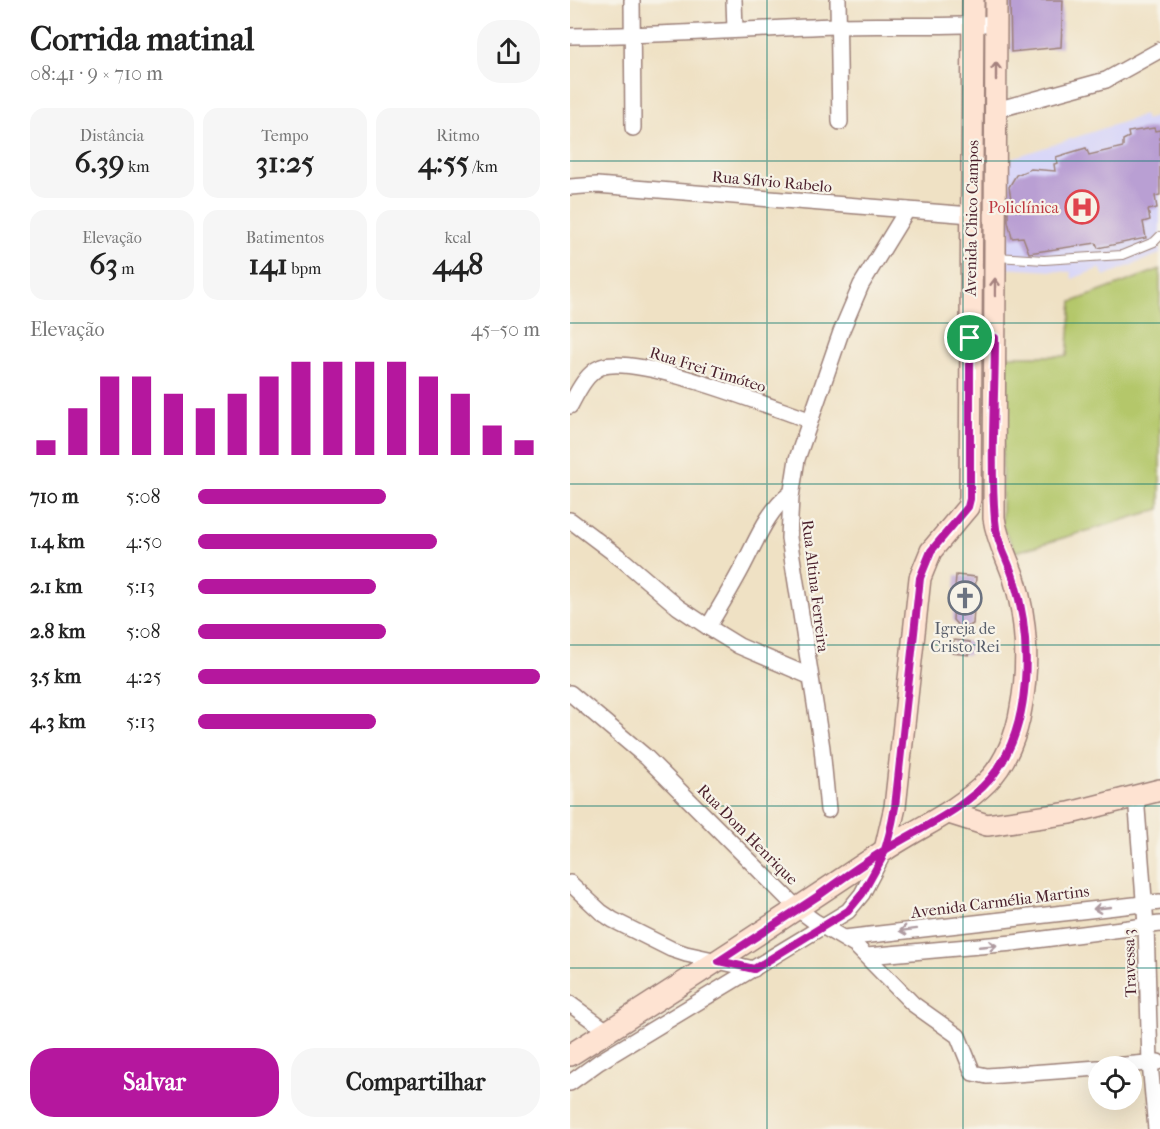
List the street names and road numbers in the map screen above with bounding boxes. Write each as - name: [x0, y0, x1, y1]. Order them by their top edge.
- street label: Avenida Chico Campos: [961, 140, 982, 297]
- street label: Rua Sílvio Rabelo: [711, 167, 833, 196]
- street label: Rua Frei Timóteo: [647, 343, 768, 396]
- street label: Rua Altina Ferreira: [798, 519, 833, 654]
- street label: Rua Dom Henrique: [693, 780, 802, 889]
- street label: Avenida Carmélia Martins: [909, 881, 1090, 922]
- street label: Travessa 3: [1119, 928, 1140, 998]

